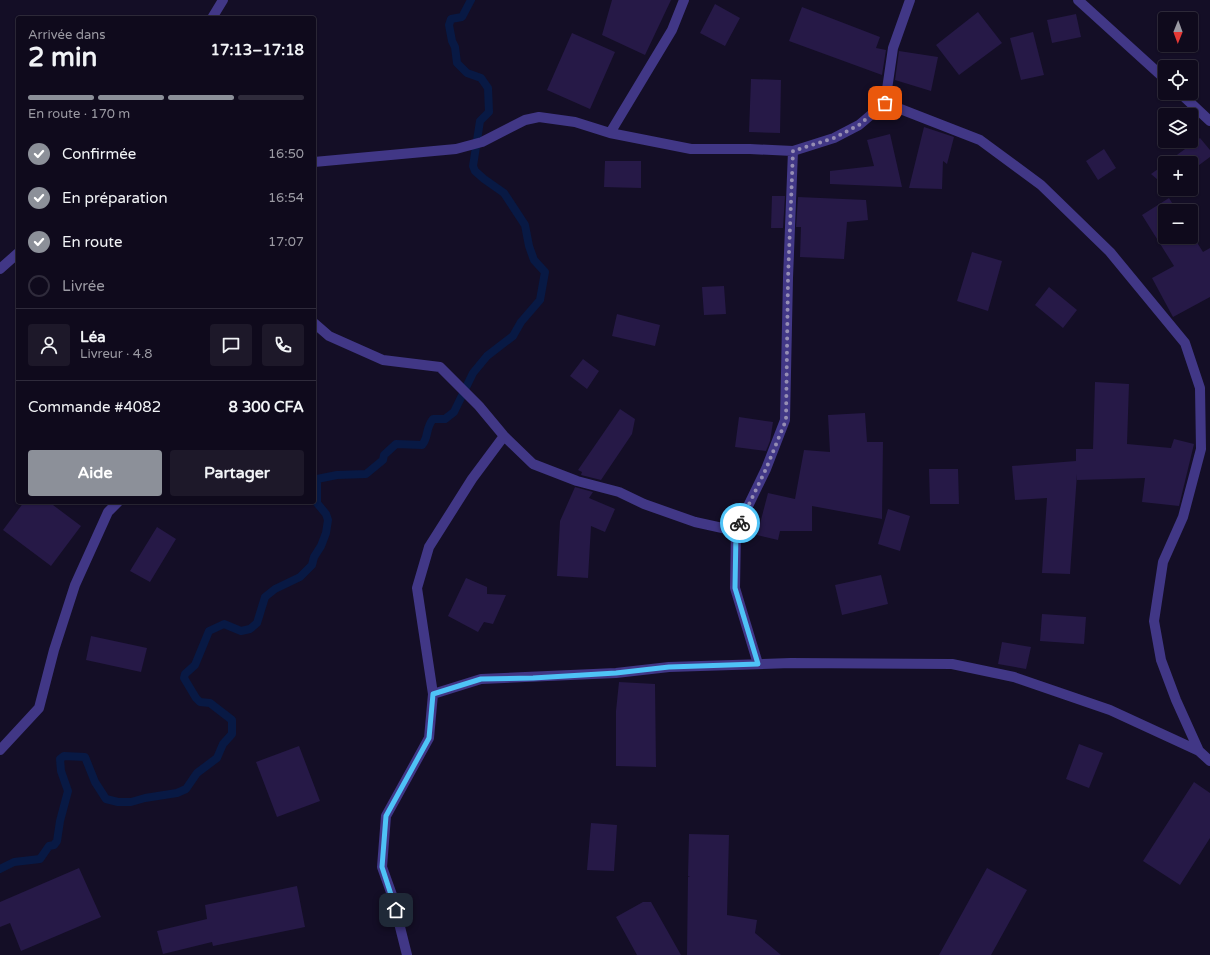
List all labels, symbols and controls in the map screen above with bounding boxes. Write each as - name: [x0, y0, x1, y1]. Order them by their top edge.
- north arrow: [1158, 12, 1198, 52]
- map controls: [1158, 12, 1198, 244]
- text: Arrivée dans: [28, 27, 105, 43]
- text: 17:13–17:18: [211, 41, 304, 59]
- text: 2 min: [28, 42, 97, 73]
- button: locate: [1158, 60, 1198, 100]
- pin: [868, 86, 902, 120]
- icon: bag: [874, 92, 896, 114]
- text: En route · 170 m: [28, 106, 130, 122]
- button: layers: [1158, 108, 1198, 148]
- icon: check: [28, 143, 50, 165]
- text: Confirmée: [62, 145, 136, 163]
- text: 16:50: [268, 146, 304, 162]
- button: +: [1158, 156, 1198, 196]
- icon: check: [28, 187, 50, 209]
- text: En préparation: [62, 189, 168, 207]
- text: 16:54: [268, 190, 304, 206]
- button: −: [1158, 204, 1198, 244]
- icon: check: [28, 231, 50, 253]
- text: En route: [62, 233, 122, 251]
- text: 17:07: [268, 234, 304, 250]
- text: Livrée: [62, 277, 105, 295]
- button: person: [28, 324, 70, 366]
- button: chat: [210, 324, 252, 366]
- button: phone: [262, 324, 304, 366]
- text: Léa: [80, 328, 106, 346]
- text: Livreur · 4.8: [80, 346, 152, 362]
- text: Commande #4082: [28, 398, 161, 416]
- text: 8 300 CFA: [229, 398, 304, 416]
- button: Aide: [28, 450, 162, 496]
- button: Partager: [170, 450, 304, 496]
- courier: [720, 503, 760, 543]
- icon: bike: [729, 512, 751, 534]
- pin: [379, 893, 413, 927]
- icon: home: [385, 899, 407, 921]

